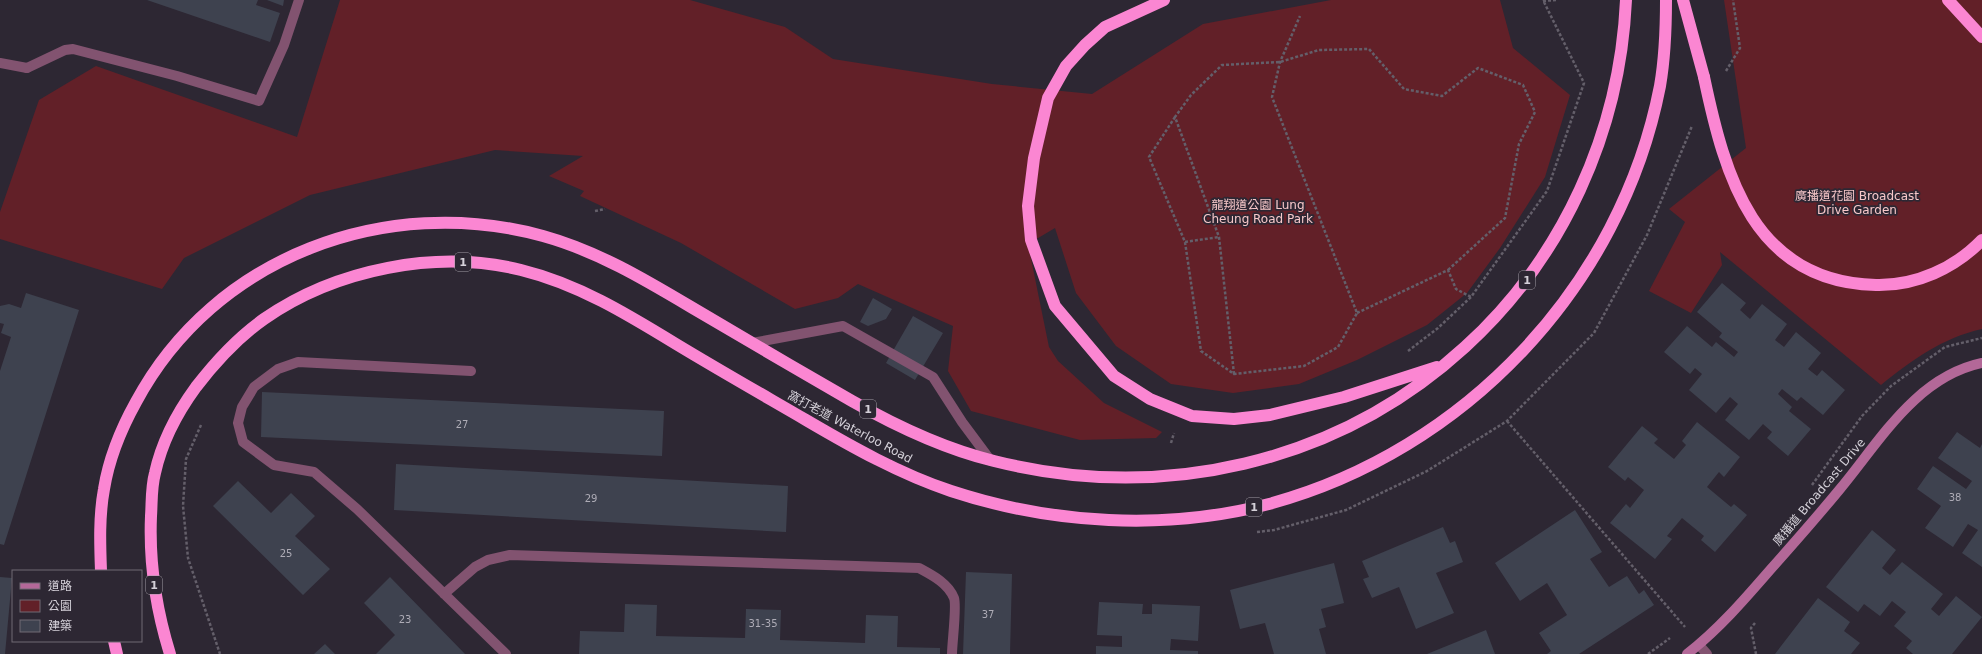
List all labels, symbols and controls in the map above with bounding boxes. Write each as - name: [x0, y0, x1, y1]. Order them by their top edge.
- park label: 廣播道花園 Broadcast Drive Garden: [1795, 189, 1919, 217]
- park label: 龍翔道公園 Lung Cheung Road Park: [1203, 198, 1313, 226]
- road number: 1: [455, 253, 471, 271]
- road number: 1: [1519, 271, 1535, 289]
- street label: 窩打老道 Waterloo Road: [785, 388, 915, 466]
- road number: 1: [860, 400, 876, 418]
- house number: 27: [456, 419, 468, 430]
- street label: 廣播道 Broadcast Drive: [1770, 436, 1868, 548]
- house number: 38: [1949, 492, 1961, 503]
- house number: 29: [585, 493, 597, 504]
- road number: 1: [1246, 498, 1262, 516]
- house number: 25: [280, 548, 292, 559]
- legend: [12, 570, 142, 642]
- road number: 1: [146, 576, 162, 594]
- text: 道路: [48, 579, 72, 593]
- text: 公園: [48, 599, 72, 613]
- house number: 37: [982, 609, 994, 620]
- house number: 23: [399, 614, 411, 625]
- house number: 31-35: [748, 618, 778, 629]
- text: 建築: [48, 619, 72, 633]

